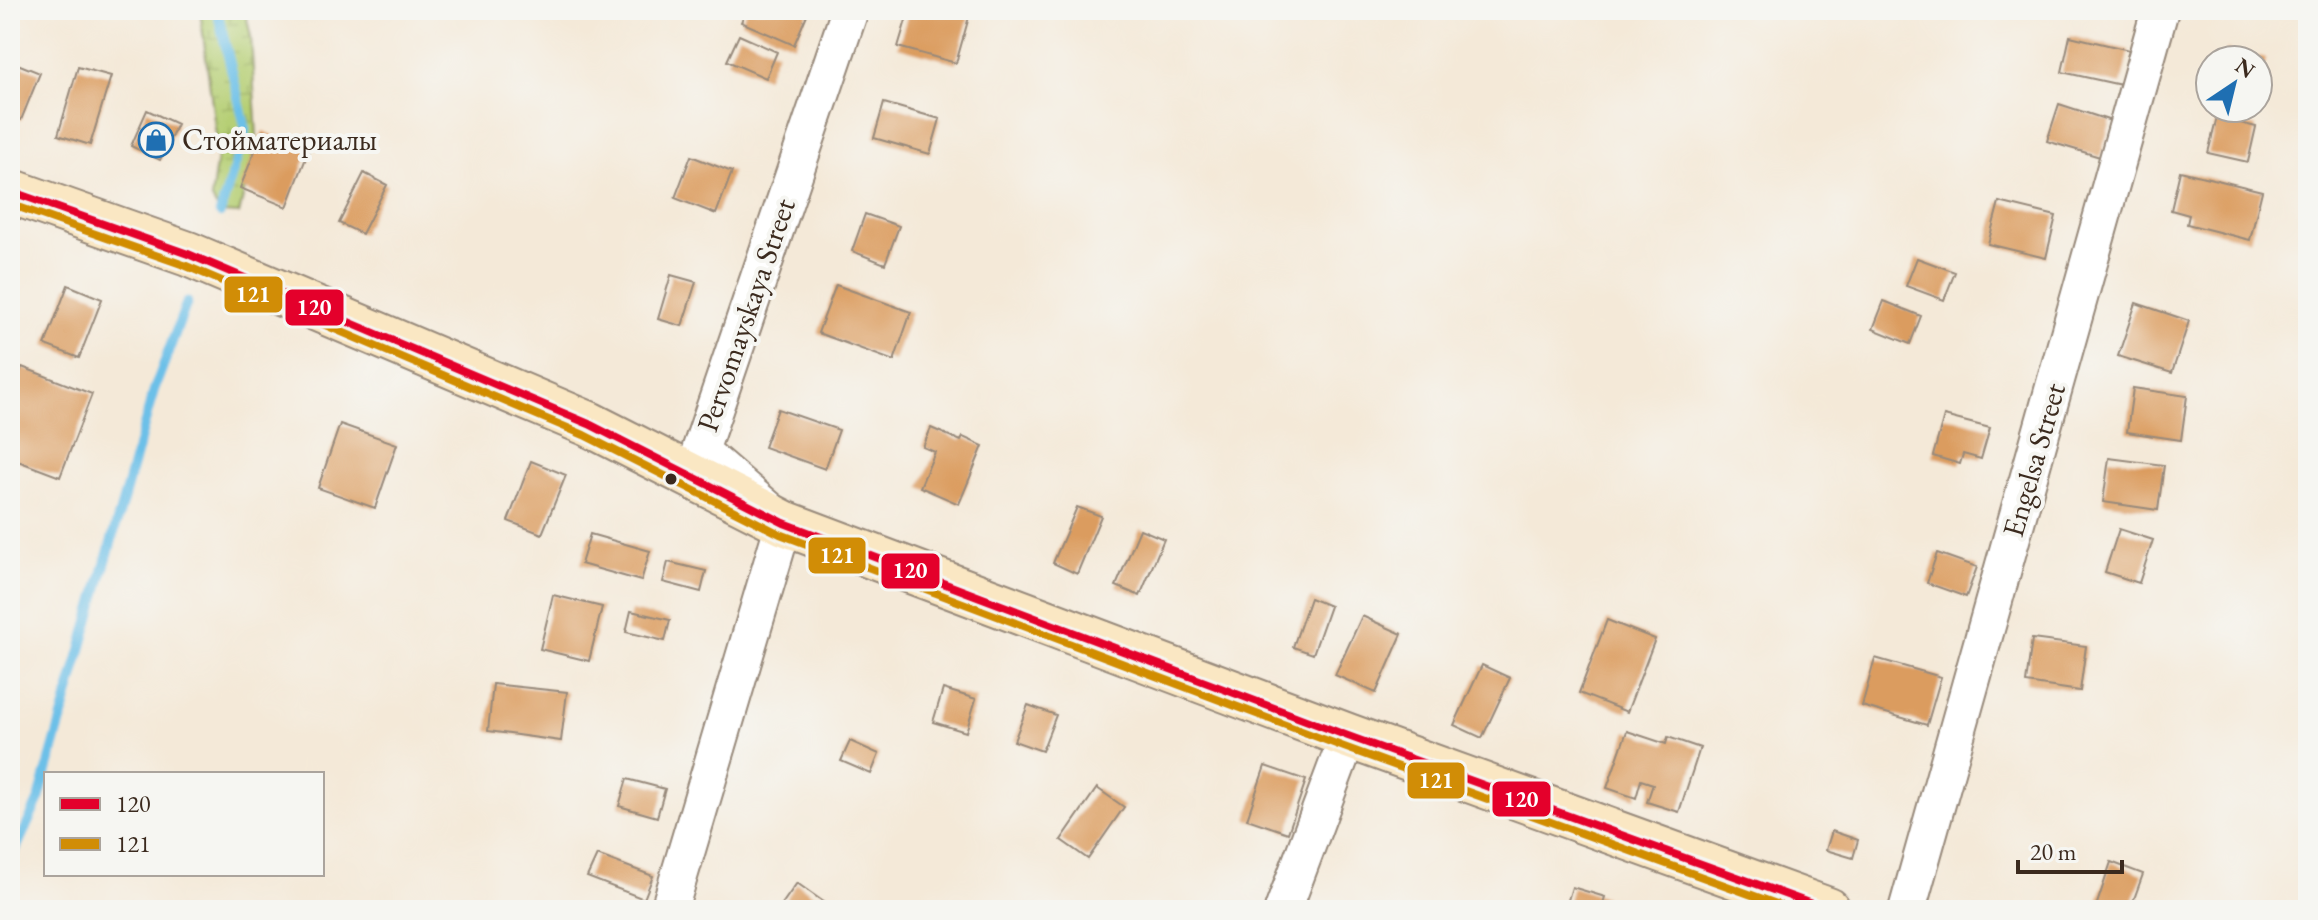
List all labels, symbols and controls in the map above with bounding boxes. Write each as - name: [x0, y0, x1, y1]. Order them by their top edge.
- north arrow: [2194, 44, 2274, 124]
- text: N: [2230, 51, 2261, 85]
- place label: Стойматериалы: [182, 120, 377, 159]
- shop icon: Стойматериалы: [137, 121, 175, 159]
- street label: Pervomayskaya Street: [687, 193, 804, 437]
- line badge: 121: [223, 275, 284, 314]
- text: 121: [236, 280, 270, 309]
- line badge: 120: [284, 288, 345, 327]
- text: 120: [297, 293, 332, 322]
- street label: Engelsa Street: [1993, 378, 2074, 541]
- unlabelled marker: [663, 471, 679, 487]
- line badge: 121: [807, 536, 867, 575]
- text: 121: [820, 541, 854, 570]
- line badge: 120: [880, 552, 941, 590]
- text: 120: [893, 556, 928, 585]
- line badge: 121: [1406, 761, 1466, 800]
- text: 121: [1419, 766, 1453, 795]
- legend: [44, 772, 324, 876]
- line badge: 120: [1491, 780, 1552, 818]
- text: 120: [1504, 785, 1539, 814]
- text: 120: [116, 788, 151, 819]
- scale bar: [2018, 824, 2122, 874]
- text: 121: [116, 828, 151, 859]
- text: 20 m: [2030, 836, 2077, 867]

